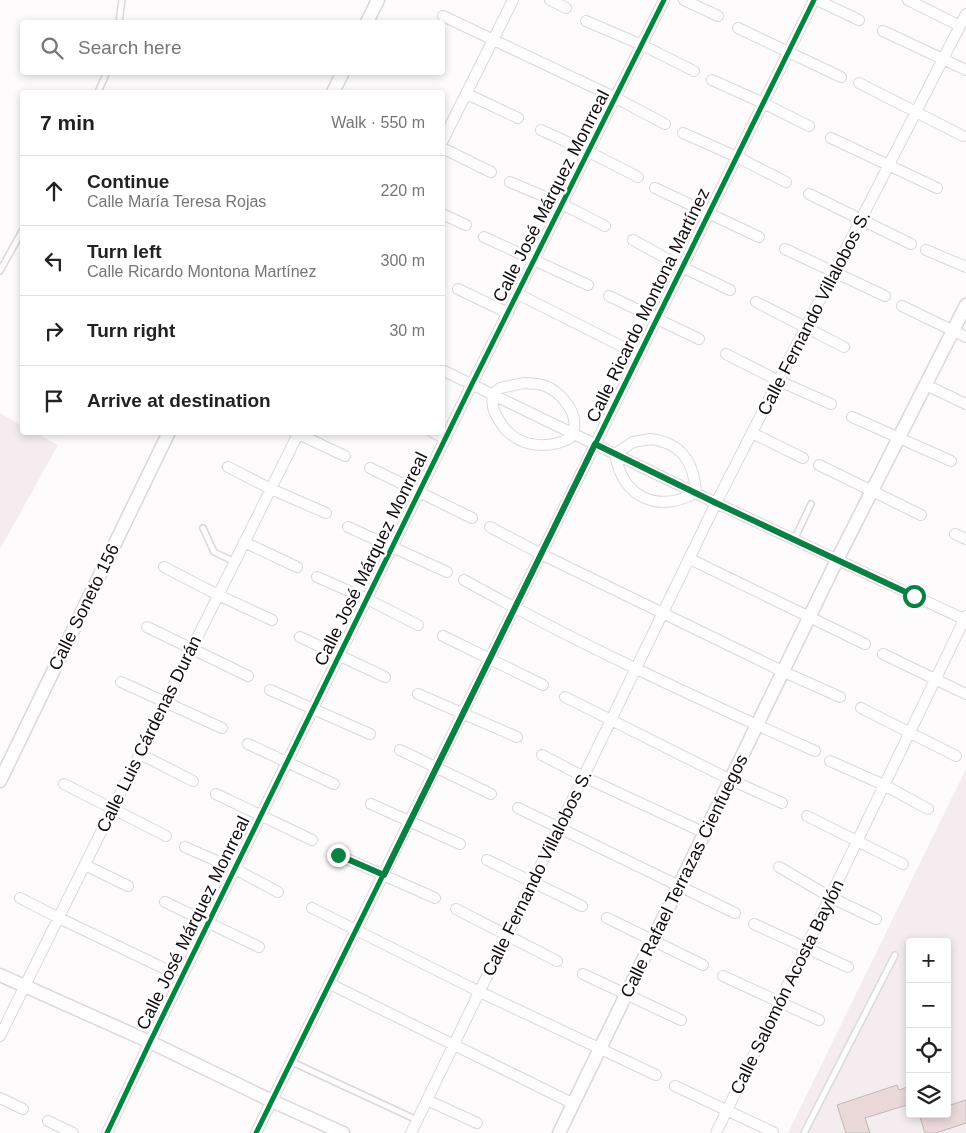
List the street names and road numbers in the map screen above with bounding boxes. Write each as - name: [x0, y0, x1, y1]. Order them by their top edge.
- street label: Calle José Márquez Monrreal: [489, 87, 613, 305]
- street label: Calle Ricardo Montona Martínez: [582, 185, 714, 425]
- street label: Calle Fernando Villalobos S.: [754, 207, 874, 419]
- street label: Calle José Márquez Monrreal: [310, 449, 432, 669]
- street label: Calle Soneto 156: [45, 541, 123, 673]
- street label: Calle Luis Cárdenas Durán: [93, 632, 205, 836]
- street label: Calle Rafael Terrazas Cienfuegos: [616, 751, 752, 1001]
- street label: Calle Fernando Villalobos S.: [478, 767, 596, 979]
- street label: Calle José Márquez Monrreal: [132, 813, 254, 1033]
- street label: Calle Salomón Acosta Baylón: [726, 876, 848, 1098]

